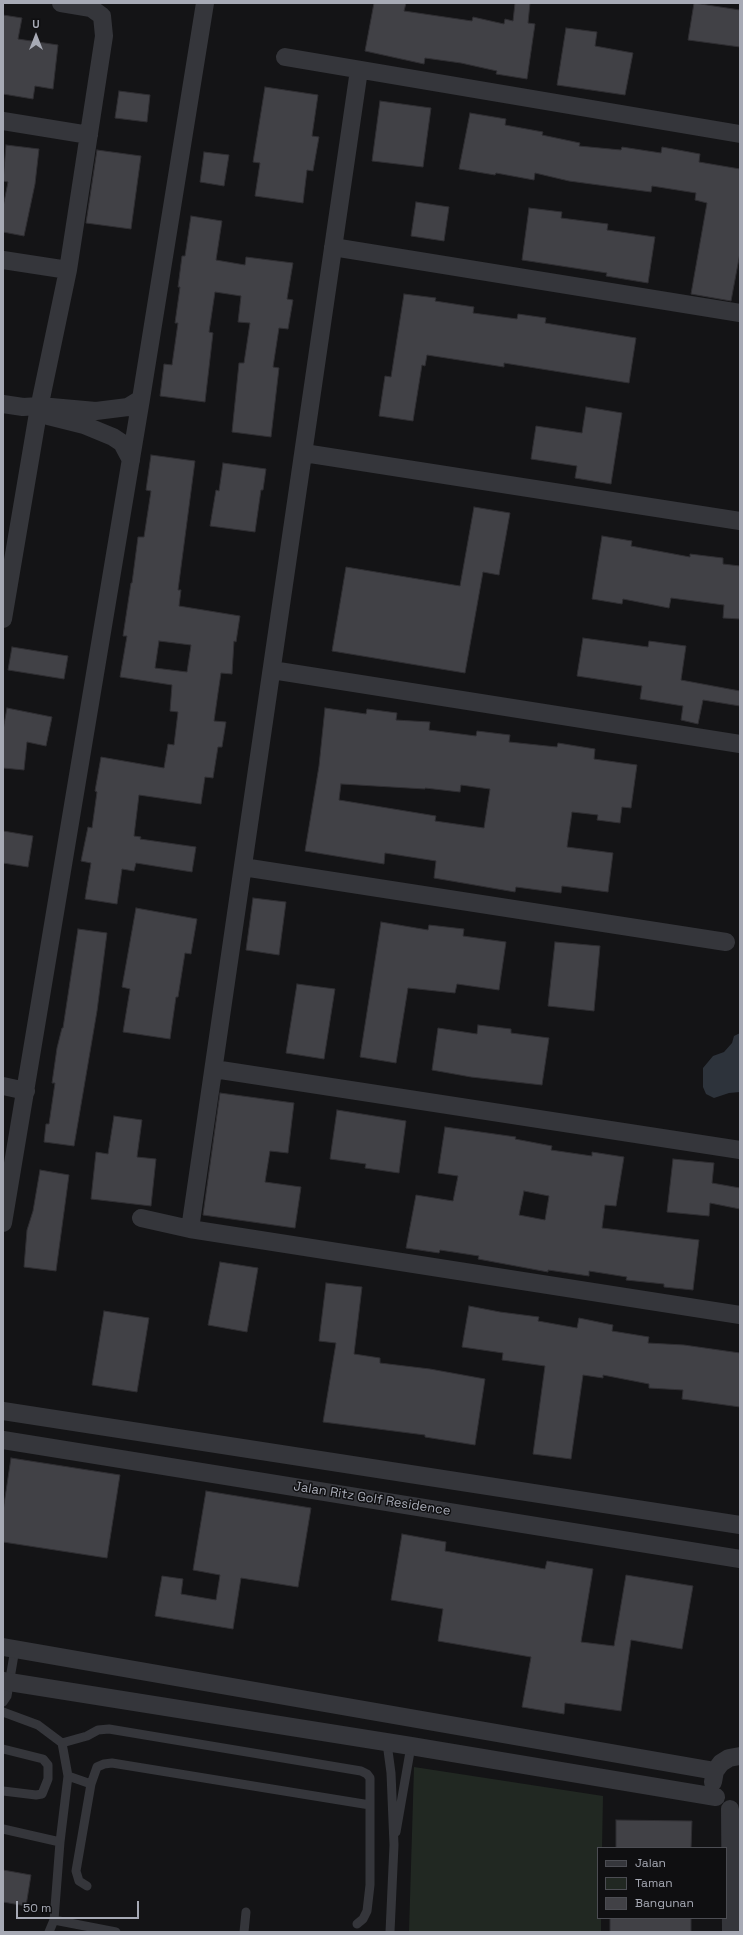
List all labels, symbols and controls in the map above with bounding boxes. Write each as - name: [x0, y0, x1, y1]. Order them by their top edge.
- north arrow: [16, 16, 56, 56]
- text: U: [32, 17, 40, 31]
- street label: Jalan Ritz Golf Residence: [292, 1479, 452, 1519]
- legend: [597, 1847, 727, 1919]
- text: Jalan: [635, 1855, 666, 1871]
- text: Taman: [635, 1875, 672, 1891]
- scale bar: [18, 1893, 141, 1919]
- text: Bangunan: [635, 1895, 694, 1911]
- text: 50 m: [23, 1900, 51, 1916]

